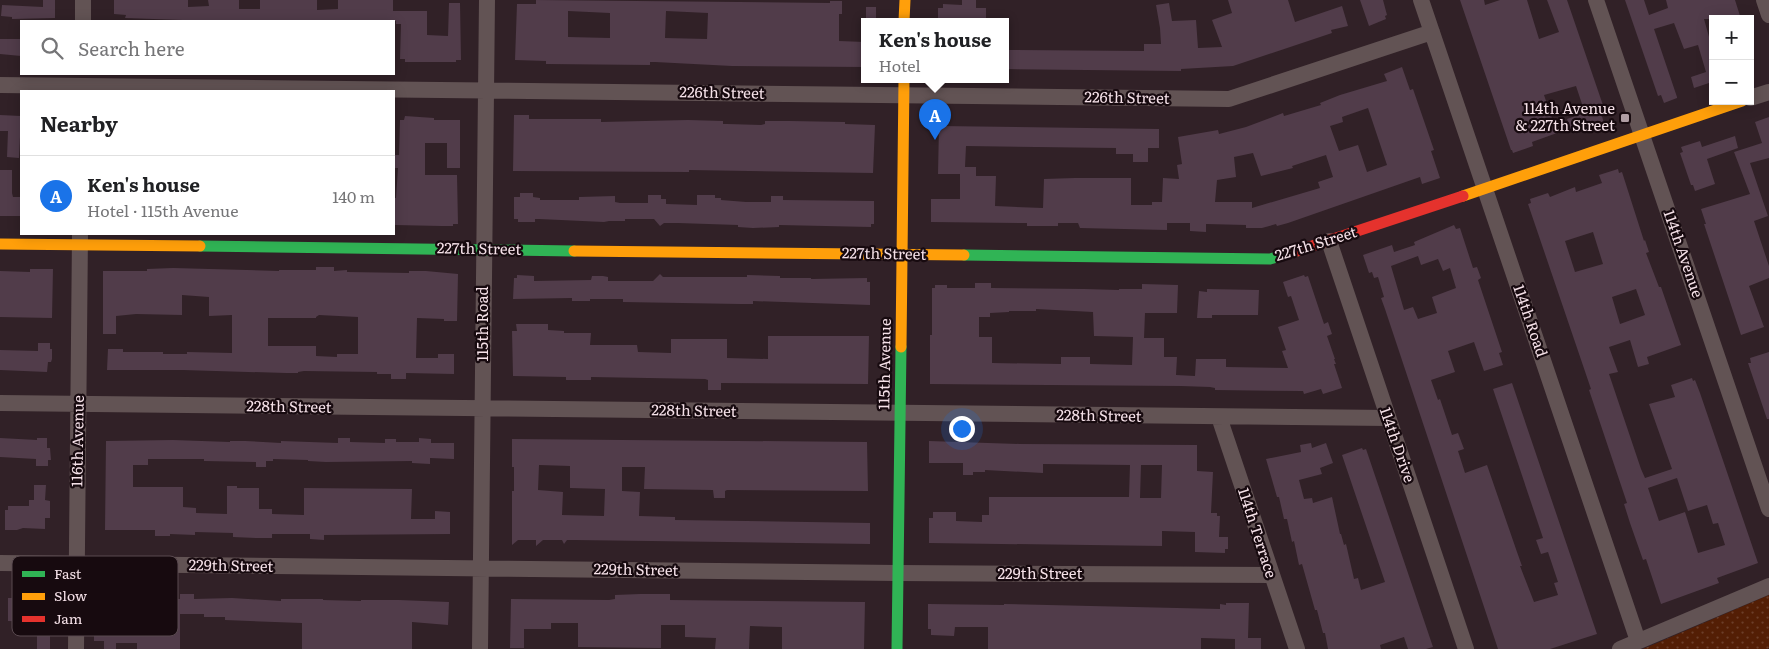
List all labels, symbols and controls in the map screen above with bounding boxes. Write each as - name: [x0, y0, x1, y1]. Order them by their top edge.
- map controls: [1709, 15, 1754, 105]
- button: +: [1709, 15, 1754, 60]
- popup: [861, 18, 1009, 83]
- search box: [20, 20, 395, 75]
- text: Ken's house: [879, 25, 991, 53]
- icon: search: [38, 34, 66, 62]
- text: Search here: [78, 34, 185, 62]
- text: Hotel: [879, 53, 921, 77]
- button: −: [1709, 60, 1754, 105]
- street label: 226th Street: [679, 79, 765, 104]
- street label: 226th Street: [1084, 84, 1170, 109]
- place label: 114th Avenue & 227th Street: [1515, 96, 1615, 136]
- pin: A: [919, 99, 951, 140]
- text: Nearby: [40, 107, 118, 138]
- marker: 114th Avenue & 227th Street: [1619, 112, 1631, 124]
- text: Ken's house: [87, 170, 200, 198]
- text: A: [50, 184, 62, 208]
- text: 140 m: [332, 184, 375, 208]
- text: Hotel · 115th Avenue: [87, 198, 239, 222]
- street label: 114th Avenue: [1659, 206, 1710, 301]
- street label: 227th Street: [1272, 219, 1359, 266]
- street label: 227th Street: [437, 235, 522, 260]
- street label: 227th Street: [842, 240, 927, 265]
- street label: 114th Road: [1508, 281, 1555, 360]
- street label: 115th Road: [470, 286, 493, 362]
- street label: 115th Avenue: [871, 318, 896, 410]
- street label: 228th Street: [246, 393, 332, 418]
- street label: 116th Avenue: [64, 395, 89, 487]
- street label: 228th Street: [651, 397, 737, 422]
- street label: 228th Street: [1056, 402, 1142, 427]
- street label: 114th Drive: [1375, 404, 1422, 485]
- your location: [949, 416, 975, 442]
- street label: 114th Terrace: [1233, 484, 1284, 581]
- street label: 229th Street: [188, 552, 274, 577]
- legend: [12, 556, 178, 636]
- street label: 229th Street: [593, 556, 679, 581]
- street label: 229th Street: [998, 561, 1082, 584]
- text: Fast: [54, 563, 82, 583]
- text: Slow: [54, 585, 87, 605]
- text: Jam: [54, 608, 83, 628]

